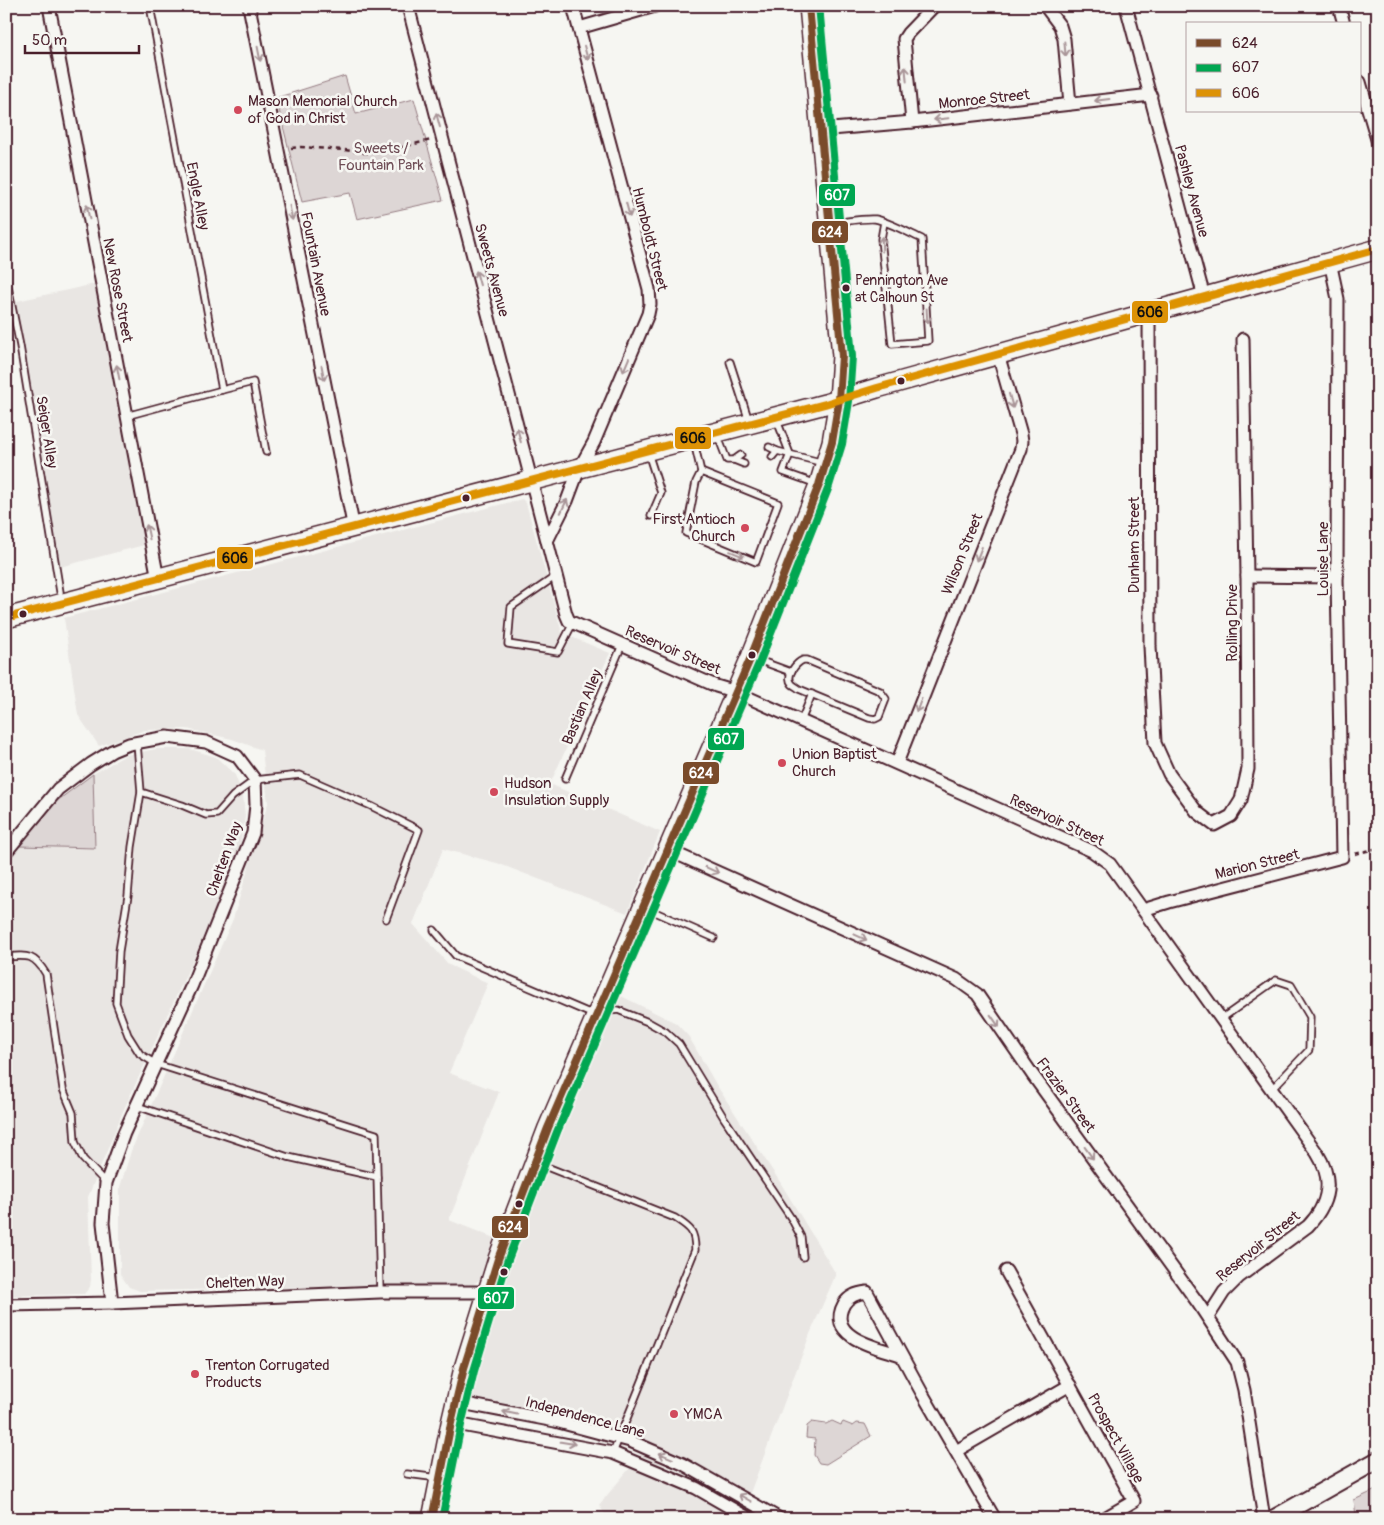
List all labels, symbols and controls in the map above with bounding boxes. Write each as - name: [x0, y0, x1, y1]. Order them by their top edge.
- scale bar: [25, 22, 139, 54]
- legend: [1186, 22, 1362, 112]
- text: 50 m: [32, 31, 67, 50]
- text: 624: [1232, 34, 1258, 53]
- one-way arrow: [1060, 41, 1070, 57]
- one-way arrow: [581, 45, 591, 61]
- one-way arrow: [255, 46, 264, 62]
- text: 607: [1232, 58, 1259, 77]
- one-way arrow: [901, 66, 911, 82]
- text: 606: [1232, 84, 1260, 103]
- street label: Monroe Street: [937, 85, 1032, 114]
- place label: Mason Memorial Church of God in Christ: [248, 92, 397, 128]
- one-way arrow: [1095, 95, 1111, 105]
- marker: Mason Memorial Church of God in Christ: [232, 104, 244, 116]
- one-way arrow: [433, 113, 442, 129]
- one-way arrow: [933, 114, 949, 124]
- park label: Sweets / Fountain Park: [338, 139, 425, 175]
- street label: Pashley Avenue: [1170, 143, 1213, 240]
- street label: Engle Alley: [182, 161, 214, 232]
- line badge: 607: [818, 183, 856, 207]
- street label: Humboldt Street: [627, 185, 672, 294]
- text: 607: [824, 187, 850, 204]
- one-way arrow: [624, 202, 633, 218]
- one-way arrow: [83, 205, 92, 221]
- one-way arrow: [287, 205, 296, 221]
- street label: Fountain Avenue: [296, 210, 335, 318]
- line badge: 624: [811, 220, 849, 244]
- street label: Sweets Avenue: [470, 221, 513, 319]
- text: 624: [818, 224, 843, 241]
- street label: New Rose Street: [98, 236, 137, 345]
- one-way arrow: [877, 236, 886, 252]
- one-way arrow: [473, 270, 482, 286]
- place label: Pennington Ave at Calhoun St: [855, 272, 948, 306]
- marker: Pennington Ave at Calhoun St: [841, 283, 851, 293]
- line badge: 606: [1131, 300, 1169, 324]
- text: 606: [1137, 304, 1163, 321]
- one-way arrow: [922, 307, 931, 323]
- one-way arrow: [621, 357, 631, 372]
- one-way arrow: [113, 364, 123, 380]
- one-way arrow: [318, 364, 328, 380]
- unlabelled marker: [896, 376, 906, 386]
- one-way arrow: [1007, 393, 1017, 409]
- street label: Seiger Alley: [31, 395, 62, 470]
- line badge: 606: [674, 426, 712, 450]
- one-way arrow: [514, 427, 523, 443]
- text: 606: [680, 430, 706, 447]
- unlabelled marker: [461, 493, 471, 503]
- street label: Dunham Street: [1125, 496, 1144, 593]
- one-way arrow: [560, 499, 569, 514]
- place label: First Antioch Church: [652, 510, 735, 546]
- street label: Wilson Street: [938, 510, 988, 598]
- street label: Louise Lane: [1314, 521, 1333, 596]
- marker: First Antioch Church: [739, 522, 751, 534]
- one-way arrow: [143, 524, 152, 540]
- line badge: 606: [216, 546, 254, 570]
- one-way arrow: [973, 546, 983, 561]
- text: 606: [222, 550, 248, 567]
- one-way arrow: [729, 550, 744, 559]
- street label: Rolling Drive: [1223, 584, 1242, 662]
- unlabelled marker: [18, 609, 28, 619]
- street label: Reservoir Street: [622, 622, 724, 680]
- unlabelled marker: [747, 650, 757, 660]
- street label: Bastian Alley: [558, 666, 607, 748]
- one-way arrow: [914, 697, 923, 712]
- line badge: 607: [707, 727, 745, 751]
- text: 607: [713, 731, 739, 748]
- place label: Union Baptist Church: [792, 745, 878, 781]
- marker: Union Baptist Church: [776, 757, 788, 769]
- line badge: 624: [682, 761, 720, 785]
- text: 624: [689, 765, 714, 782]
- place label: Hudson Insulation Supply: [504, 774, 610, 810]
- marker: Hudson Insulation Supply: [488, 786, 500, 798]
- street label: Reservoir Street: [1006, 790, 1108, 851]
- street label: Chelten Way: [202, 819, 247, 899]
- street label: Marion Street: [1213, 845, 1302, 884]
- one-way arrow: [704, 866, 719, 876]
- one-way arrow: [852, 933, 867, 942]
- one-way arrow: [990, 1014, 1000, 1028]
- street label: Frazier Street: [1032, 1054, 1100, 1137]
- one-way arrow: [1084, 1146, 1095, 1159]
- unlabelled marker: [514, 1199, 524, 1209]
- street label: Reservoir Street: [1213, 1206, 1305, 1286]
- line badge: 624: [491, 1215, 529, 1239]
- text: 624: [498, 1219, 523, 1236]
- unlabelled marker: [499, 1267, 509, 1277]
- street label: Chelten Way: [206, 1272, 285, 1293]
- line badge: 607: [477, 1286, 515, 1310]
- text: 607: [483, 1290, 509, 1307]
- place label: Trenton Corrugated Products: [205, 1356, 330, 1392]
- marker: Trenton Corrugated Products: [189, 1368, 201, 1380]
- street label: Prospect Village: [1083, 1390, 1148, 1487]
- street label: Independence Lane: [523, 1392, 647, 1443]
- place label: YMCA: [683, 1405, 723, 1424]
- one-way arrow: [502, 1407, 518, 1417]
- marker: YMCA: [668, 1408, 680, 1420]
- one-way arrow: [559, 1439, 575, 1449]
- one-way arrow: [659, 1451, 674, 1461]
- one-way arrow: [738, 1493, 752, 1503]

